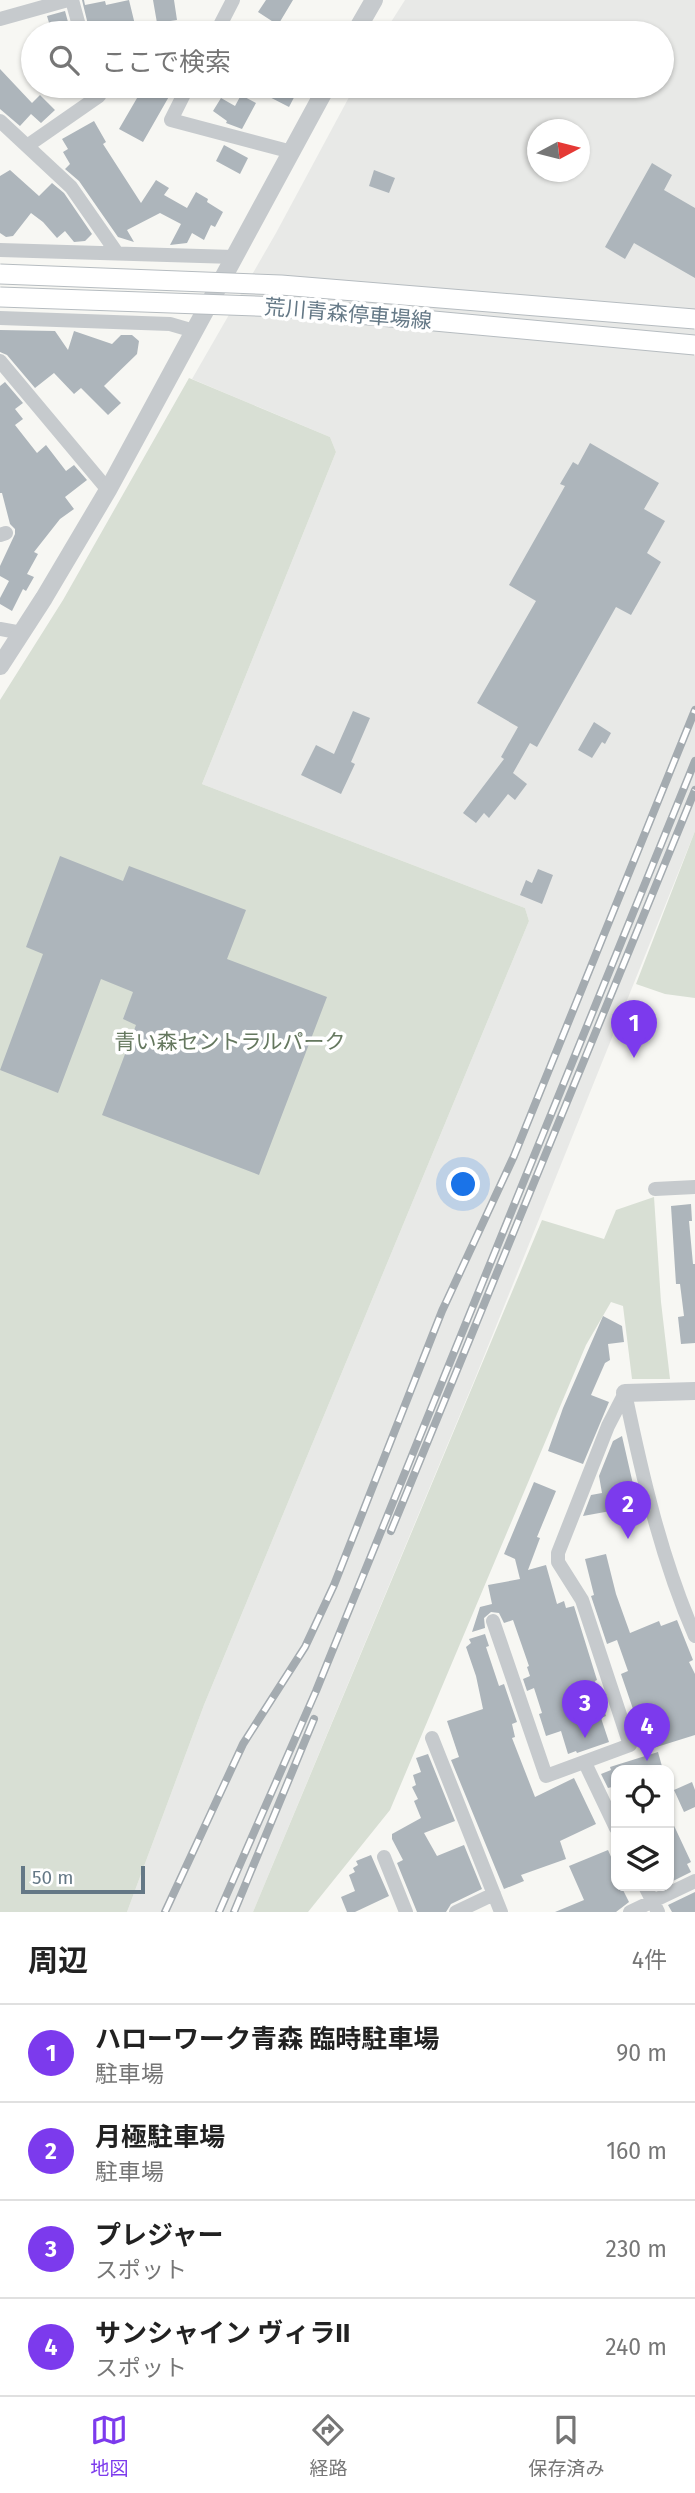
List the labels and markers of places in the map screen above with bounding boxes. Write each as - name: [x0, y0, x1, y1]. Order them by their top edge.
- pin: 1: [611, 1000, 657, 1058]
- pin: 2: [605, 1481, 651, 1539]
- pin: 3: [562, 1680, 608, 1738]
- pin: 4: [624, 1703, 670, 1761]

